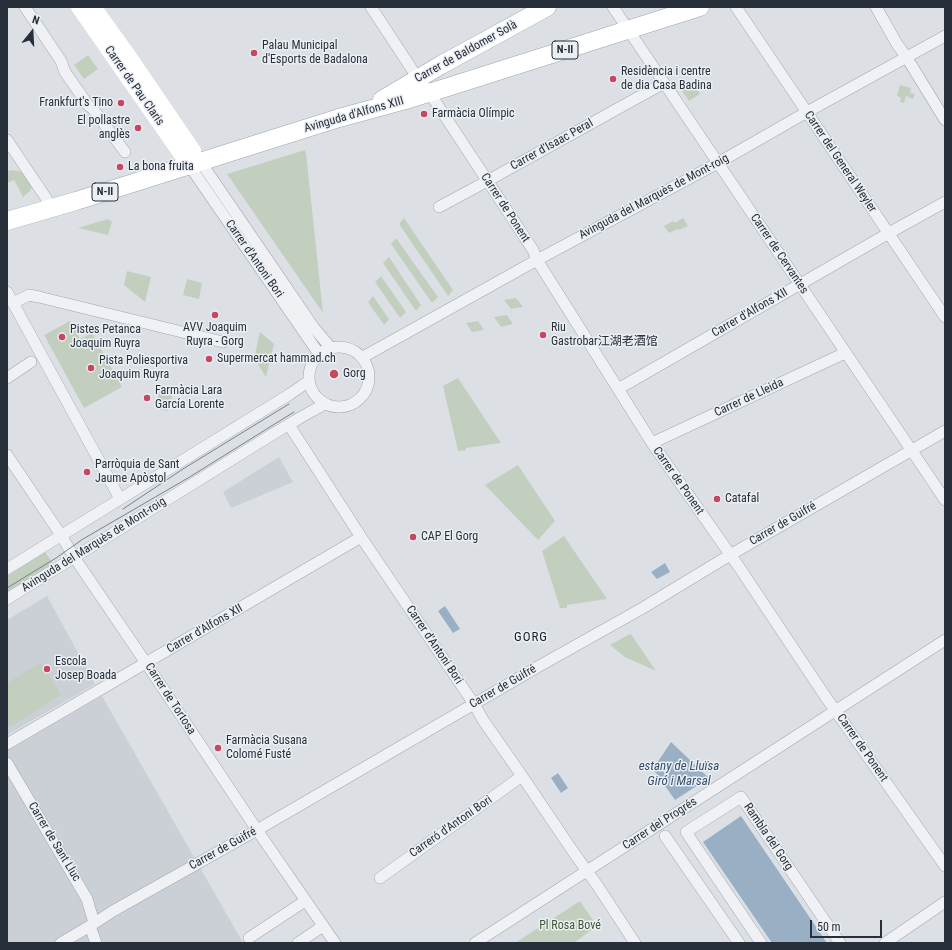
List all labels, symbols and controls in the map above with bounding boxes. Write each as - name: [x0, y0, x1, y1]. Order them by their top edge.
- north arrow: [12, 12, 52, 52]
- text: N: [31, 13, 41, 27]
- street label: Carrer de Baldomer Solà: [412, 18, 520, 86]
- place label: Palau Municipal d'Esports de Badalona: [262, 39, 368, 67]
- road number: N-II: [552, 41, 578, 59]
- street label: Carrer de Pau Claris: [101, 43, 167, 129]
- marker: Palau Municipal d'Esports de Badalona: [249, 48, 259, 58]
- place label: Residència i centre de dia Casa Badina: [621, 65, 712, 93]
- marker: Residència i centre de dia Casa Badina: [608, 74, 618, 84]
- street label: Avinguda d'Alfons XIII: [303, 94, 405, 136]
- place label: Frankfurt's Tino: [39, 96, 113, 110]
- marker: Frankfurt's Tino: [116, 98, 126, 108]
- place label: Farmàcia Olímpic: [432, 107, 515, 121]
- marker: Farmàcia Olímpic: [419, 109, 429, 119]
- street label: Carrer del General Weyler: [801, 109, 879, 215]
- place label: El pollastre anglès: [77, 114, 130, 142]
- street label: Carrer d'Isaac Peral: [508, 116, 596, 174]
- marker: El pollastre anglès: [133, 123, 143, 133]
- street label: Avinguda del Marquès de Mont-roig: [577, 151, 731, 243]
- place label: La bona fruita: [128, 160, 194, 174]
- marker: La bona fruita: [115, 162, 125, 172]
- street label: Carrer de Ponent: [477, 171, 533, 245]
- road number: N-II: [92, 183, 118, 201]
- street label: Carrer de Cervantes: [747, 211, 811, 297]
- street label: Carrer d'Antoni Bori: [222, 217, 286, 301]
- street label: Carrer d'Alfons XII: [709, 285, 791, 341]
- marker: AVV Joaquim Ruyra - Gorg: [210, 310, 220, 320]
- place label: AVV Joaquim Ruyra - Gorg: [183, 321, 247, 349]
- place label: Riu Gastrobar江湖老酒馆: [551, 321, 658, 349]
- place label: Pistes Petanca Joaquim Ruyra: [70, 323, 141, 351]
- marker: Riu Gastrobar江湖老酒馆: [538, 330, 548, 340]
- marker: Pistes Petanca Joaquim Ruyra: [57, 332, 67, 342]
- place label: Supermercat hammad.ch: [217, 352, 336, 366]
- place label: Pista Poliesportiva Joaquim Ruyra: [99, 354, 188, 382]
- marker: Supermercat hammad.ch: [204, 354, 214, 364]
- marker: Pista Poliesportiva Joaquim Ruyra: [86, 363, 96, 373]
- place label: Gorg: [343, 367, 366, 381]
- marker: Gorg: [328, 368, 340, 380]
- street label: Carrer de Lleida: [712, 376, 786, 420]
- place label: Farmàcia Lara García Lorente: [155, 384, 224, 412]
- marker: Farmàcia Lara García Lorente: [142, 393, 152, 403]
- street label: Carrer de Ponent: [649, 444, 707, 518]
- place label: Parròquia de Sant Jaume Apòstol: [95, 458, 179, 486]
- marker: Parròquia de Sant Jaume Apòstol: [82, 467, 92, 477]
- place label: Catafal: [725, 492, 759, 506]
- street label: Avinguda del Marquès de Mont-roig: [19, 494, 169, 596]
- marker: Catafal: [712, 494, 722, 504]
- street label: Carrer de Guifré: [747, 499, 819, 549]
- place label: CAP El Gorg: [421, 530, 478, 544]
- marker: CAP El Gorg: [408, 532, 418, 542]
- street label: Carrer d'Alfons XII: [164, 601, 246, 657]
- street label: Carrer d'Antoni Bori: [402, 603, 466, 687]
- district label: GORG: [514, 630, 548, 646]
- place label: Escola Josep Boada: [55, 655, 117, 683]
- street label: Carrer de Tortosa: [142, 661, 198, 737]
- street label: Carrer de Guifré: [467, 662, 539, 712]
- marker: Escola Josep Boada: [42, 664, 52, 674]
- street label: Carrer de Ponent: [833, 711, 891, 785]
- place label: Farmàcia Susana Colomé Fusté: [226, 734, 307, 762]
- marker: Farmàcia Susana Colomé Fusté: [213, 743, 223, 753]
- water label: estany de Lluïsa Giró i Marsal: [639, 759, 719, 790]
- street label: Carreró d'Antoni Bori: [407, 793, 495, 861]
- street label: Carrer del Progrés: [620, 795, 700, 853]
- street label: Carrer de Sant Lluc: [25, 800, 83, 884]
- street label: Rambla del Gorg: [740, 801, 796, 873]
- street label: Carrer de Guifré: [187, 825, 259, 873]
- scale bar: [812, 912, 884, 938]
- park label: Pl Rosa Bové: [539, 919, 601, 933]
- text: 50 m: [817, 920, 841, 934]

